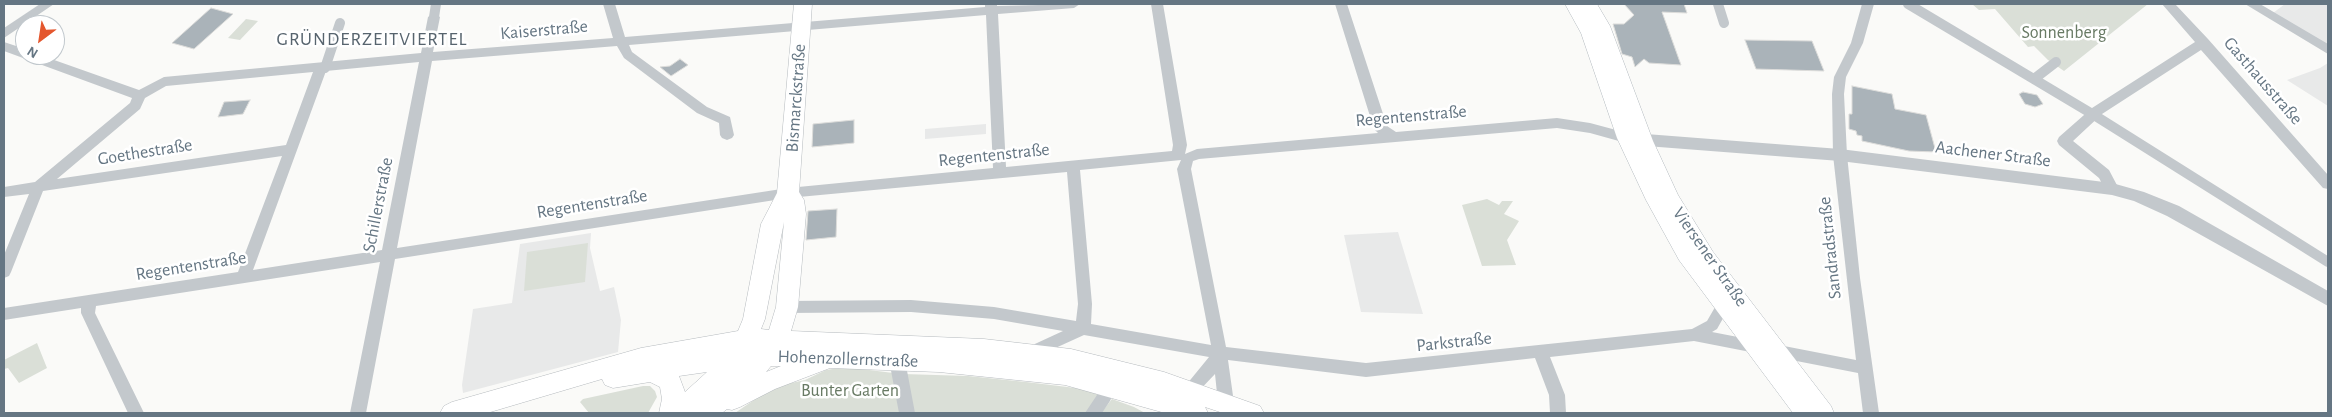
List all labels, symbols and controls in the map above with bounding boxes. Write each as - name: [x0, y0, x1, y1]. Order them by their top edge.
- north arrow: [15, 15, 65, 65]
- street label: Kaiserstraße: [499, 15, 589, 45]
- park label: Sonnenberg: [2022, 22, 2106, 44]
- district label: GRÜNDERZEITVIERTEL: [274, 28, 470, 50]
- street label: Gasthausstraße: [2219, 33, 2307, 129]
- text: N: [25, 43, 41, 61]
- street label: Bismarckstraße: [781, 43, 811, 153]
- street label: Regentenstraße: [1355, 100, 1467, 132]
- street label: Goethestraße: [96, 134, 194, 170]
- street label: Aachener Straße: [1934, 136, 2052, 172]
- street label: Regentenstraße: [937, 138, 1051, 172]
- street label: Schillerstraße: [358, 156, 398, 254]
- street label: Regentenstraße: [535, 185, 649, 223]
- street label: Sandradstraße: [1814, 196, 1846, 300]
- street label: Viersener Straße: [1668, 203, 1752, 311]
- street label: Regentenstraße: [134, 247, 248, 285]
- street label: Parkstraße: [1415, 327, 1493, 357]
- street label: Hohenzollernstraße: [777, 346, 919, 372]
- park label: Bunter Garten: [801, 380, 899, 402]

